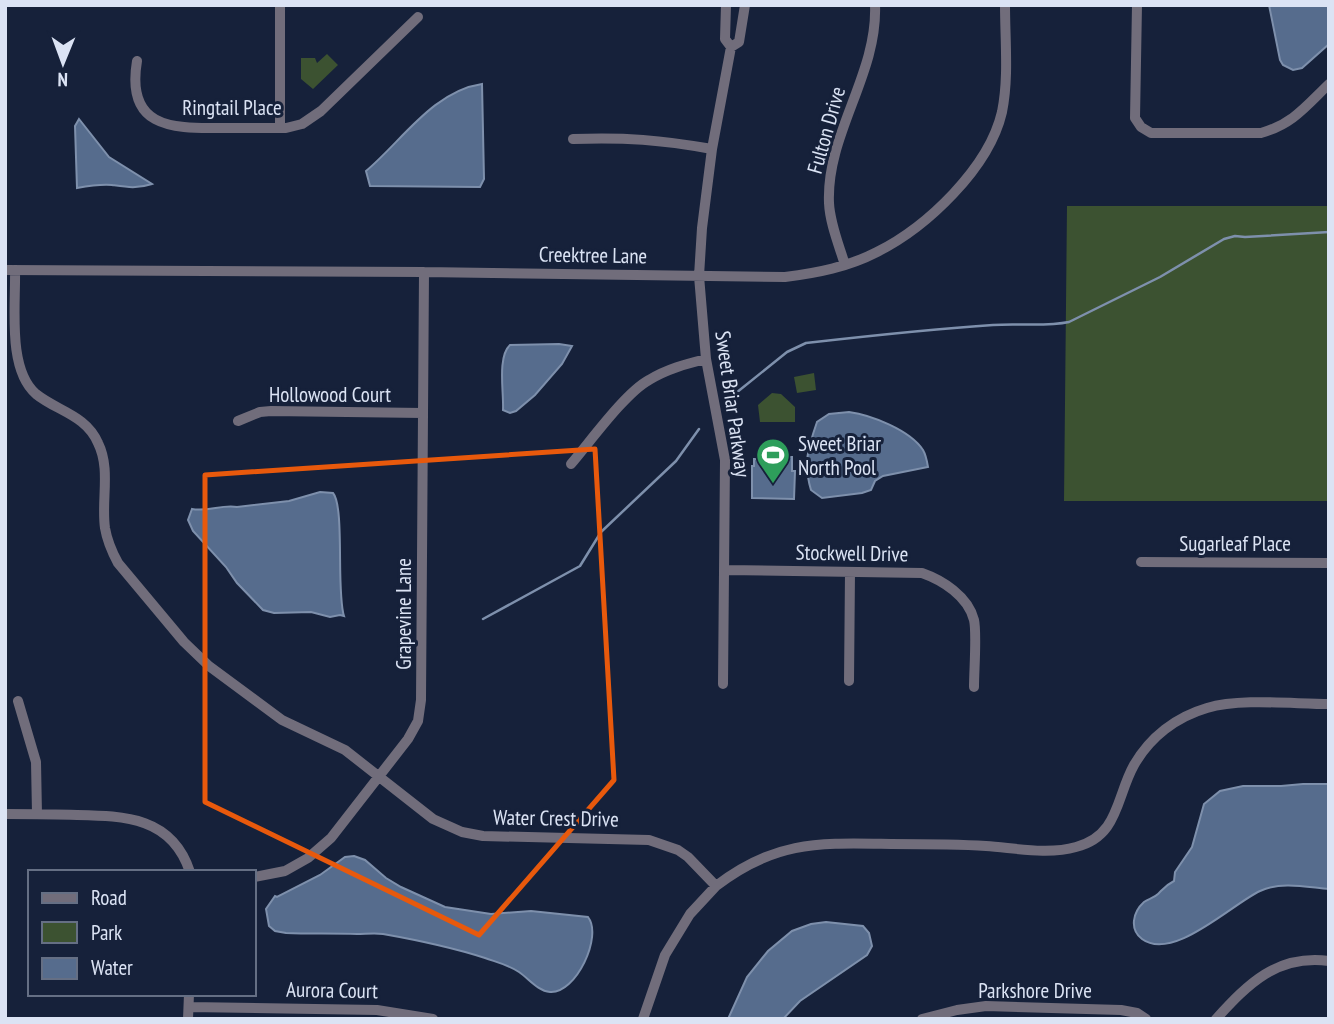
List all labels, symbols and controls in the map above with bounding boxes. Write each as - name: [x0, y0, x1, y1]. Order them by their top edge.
- north arrow: [28, 28, 98, 98]
- text: N: [57, 68, 68, 92]
- street label: Fulton Drive: [801, 83, 851, 177]
- street label: Ringtail Place: [182, 94, 282, 121]
- street label: Creektree Lane: [539, 241, 647, 269]
- street label: Sweet Briar Parkway: [709, 329, 757, 479]
- street label: Hollowood Court: [269, 381, 391, 408]
- place label: Sweet Briar North Pool: [798, 430, 881, 481]
- sports icon: Sweet Briar North Pool: [754, 436, 792, 485]
- street label: Sugarleaf Place: [1179, 530, 1291, 557]
- street label: Stockwell Drive: [795, 539, 909, 567]
- street label: Grapevine Lane: [390, 558, 417, 670]
- street label: Water Crest Drive: [493, 803, 619, 833]
- legend: [28, 870, 256, 996]
- text: Road: [91, 884, 127, 911]
- text: Park: [91, 919, 122, 946]
- text: Water: [91, 954, 133, 981]
- street label: Aurora Court: [286, 976, 378, 1004]
- street label: Parkshore Drive: [978, 977, 1092, 1004]

